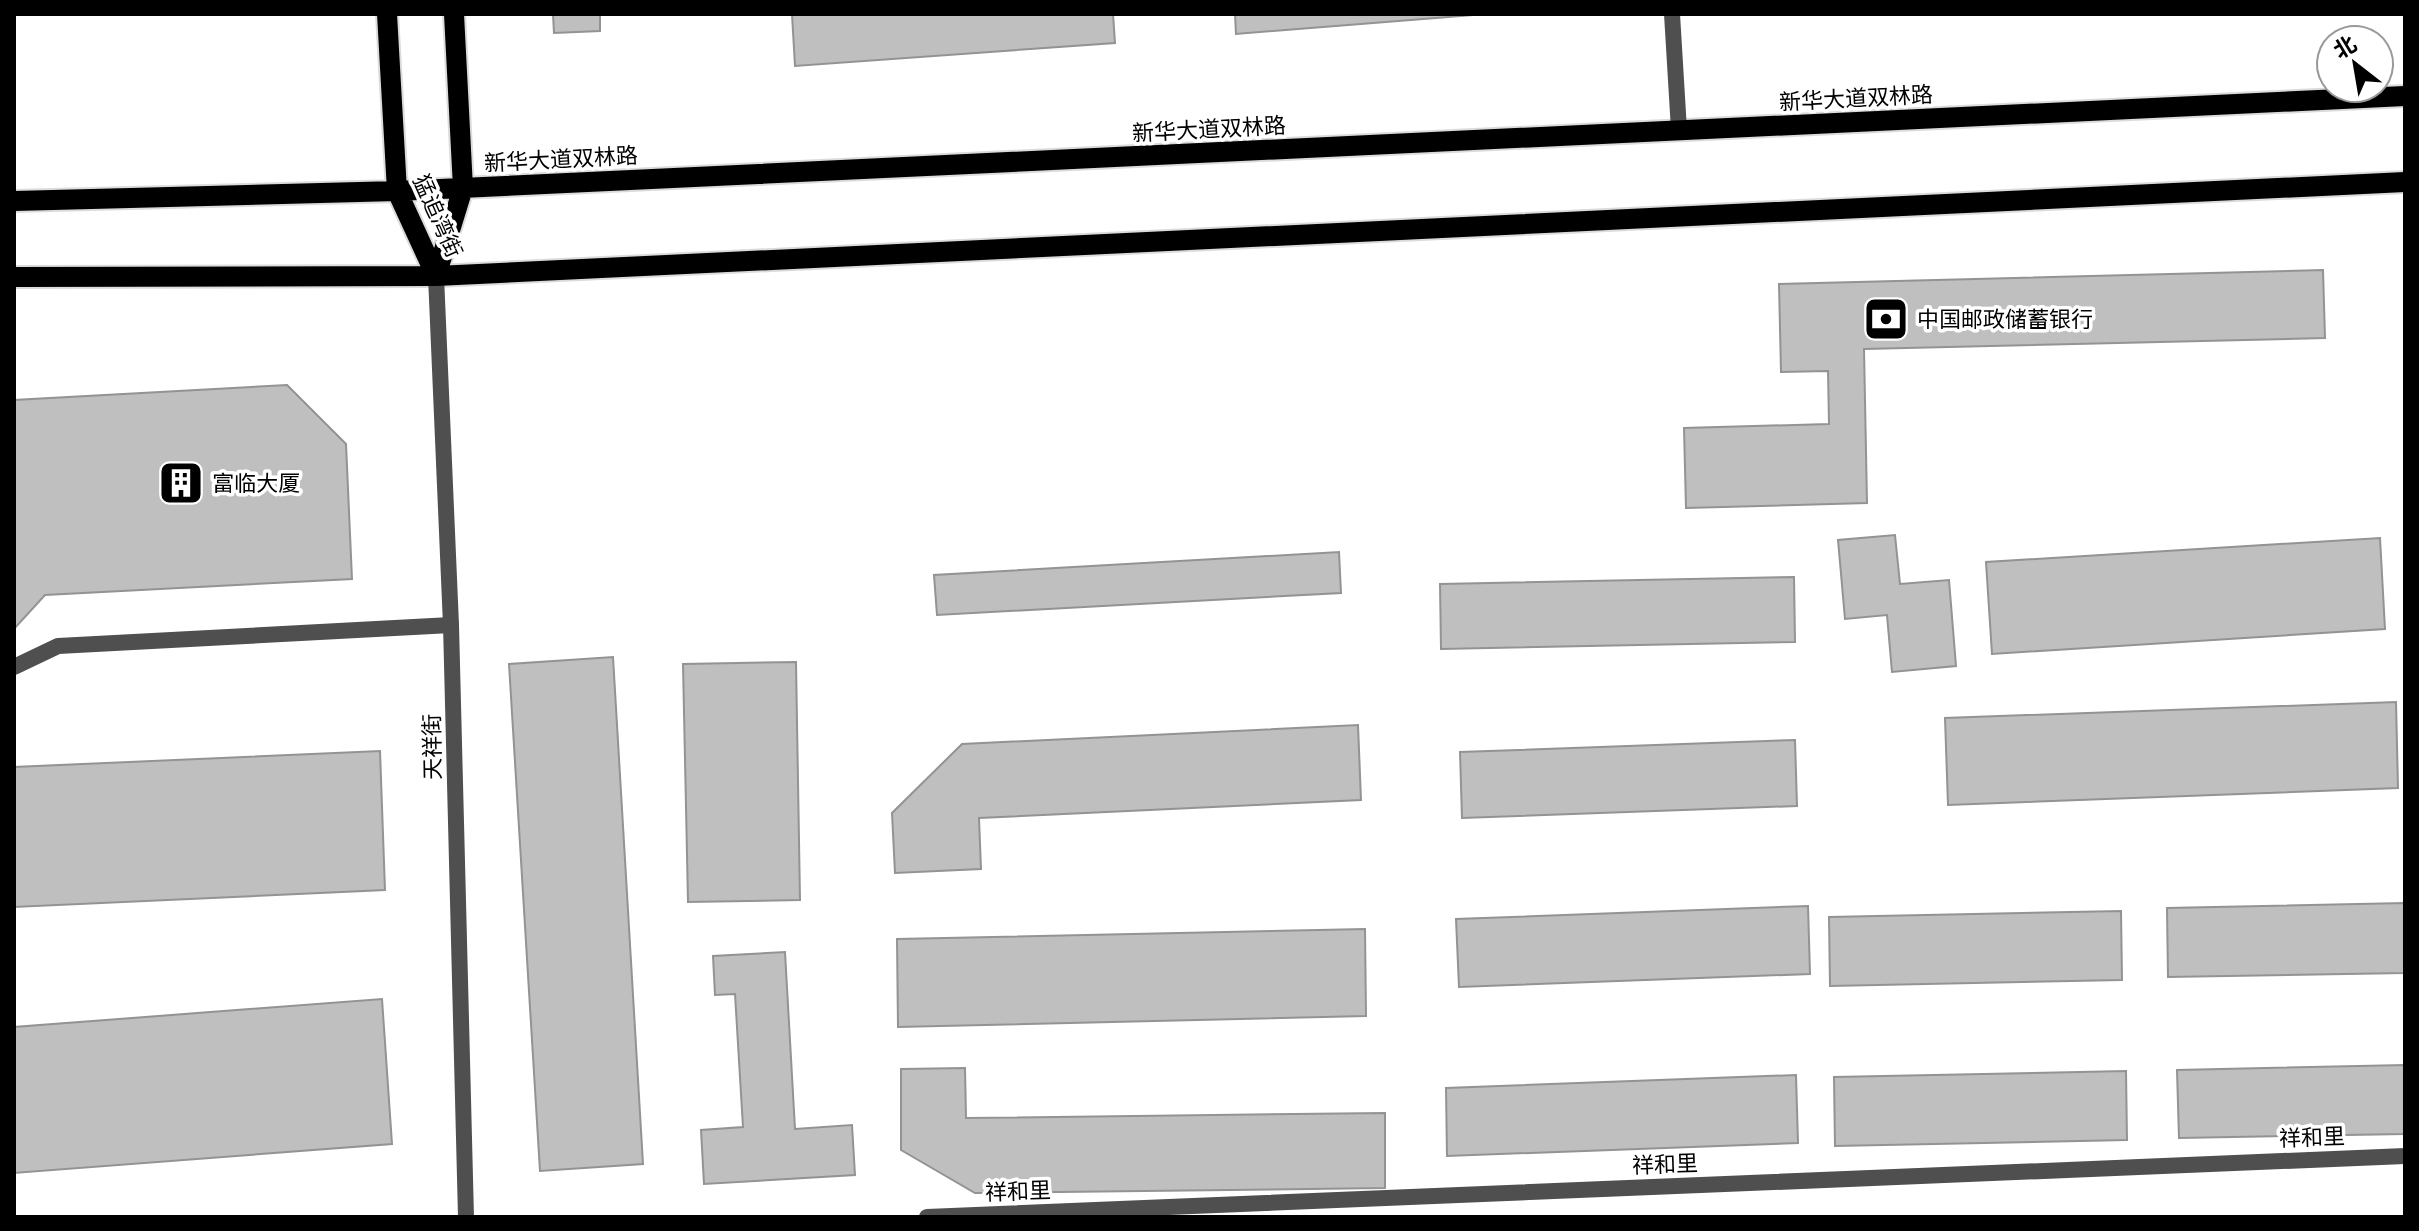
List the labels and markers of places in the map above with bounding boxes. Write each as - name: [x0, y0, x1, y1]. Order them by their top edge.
- bank icon: 中国邮政储蓄银行: [1862, 295, 1910, 343]
- place label: 中国邮政储蓄银行: [1917, 305, 2093, 333]
- building icon: 富临大厦: [157, 459, 205, 507]
- place label: 富临大厦: [212, 469, 300, 497]

